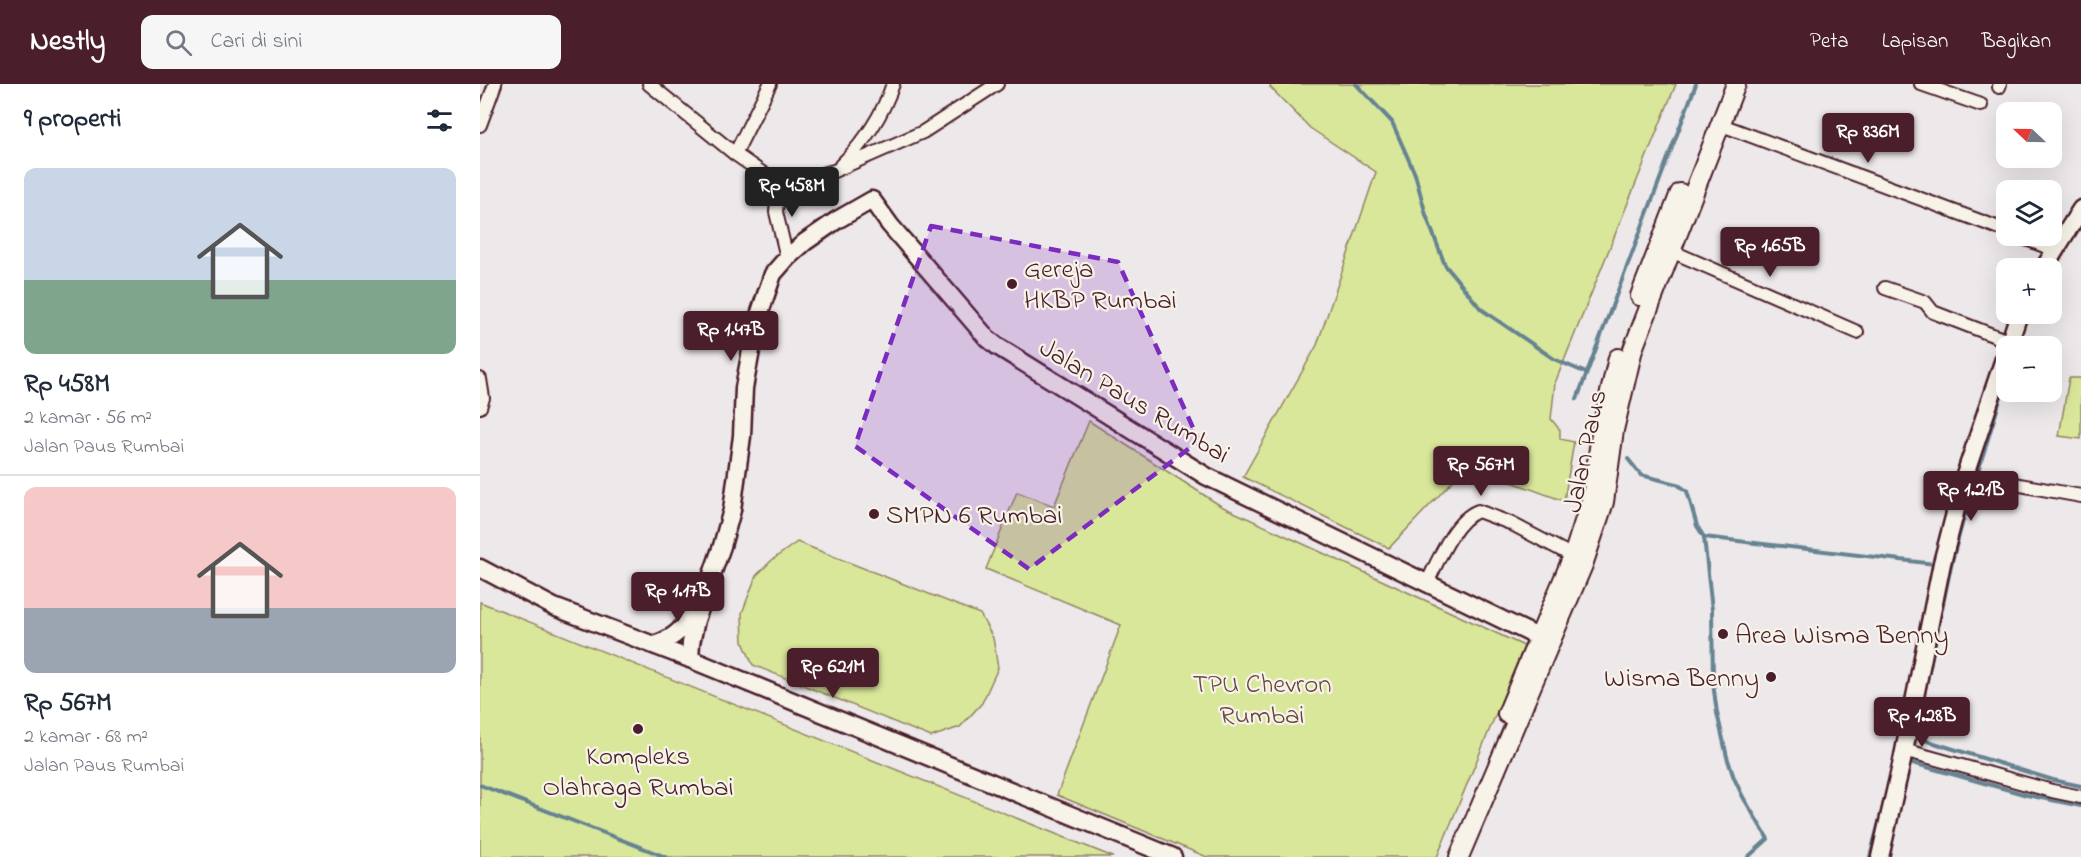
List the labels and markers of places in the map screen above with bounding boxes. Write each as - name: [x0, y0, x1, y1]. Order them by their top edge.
- pin: Rp 836M: [1813, 113, 1923, 164]
- pin: Rp 458M: [737, 167, 847, 218]
- pin: Rp 1.65B: [1708, 227, 1832, 278]
- place label: Gereja HKBP Rumbai: [1024, 251, 1177, 321]
- marker: Gereja HKBP Rumbai: [1005, 277, 1019, 291]
- pin: Rp 1.47B: [669, 311, 793, 362]
- pin: Rp 567M: [1426, 446, 1536, 497]
- pin: Rp 1.21B: [1909, 471, 2033, 522]
- place label: SMPN 6 Rumbai: [886, 497, 1062, 536]
- marker: SMPN 6 Rumbai: [867, 507, 881, 521]
- pin: Rp 1.17B: [616, 572, 740, 623]
- place label: Area Wisma Benny: [1735, 617, 1949, 656]
- marker: Area Wisma Benny: [1716, 627, 1730, 641]
- pin: Rp 621M: [778, 648, 888, 699]
- place label: Wisma Benny: [1604, 660, 1759, 699]
- marker: Wisma Benny: [1764, 670, 1778, 684]
- pin: Rp 1.28B: [1860, 697, 1984, 748]
- marker: Kompleks Olahraga Rumbai: [631, 722, 645, 736]
- place label: Kompleks Olahraga Rumbai: [542, 738, 734, 808]

